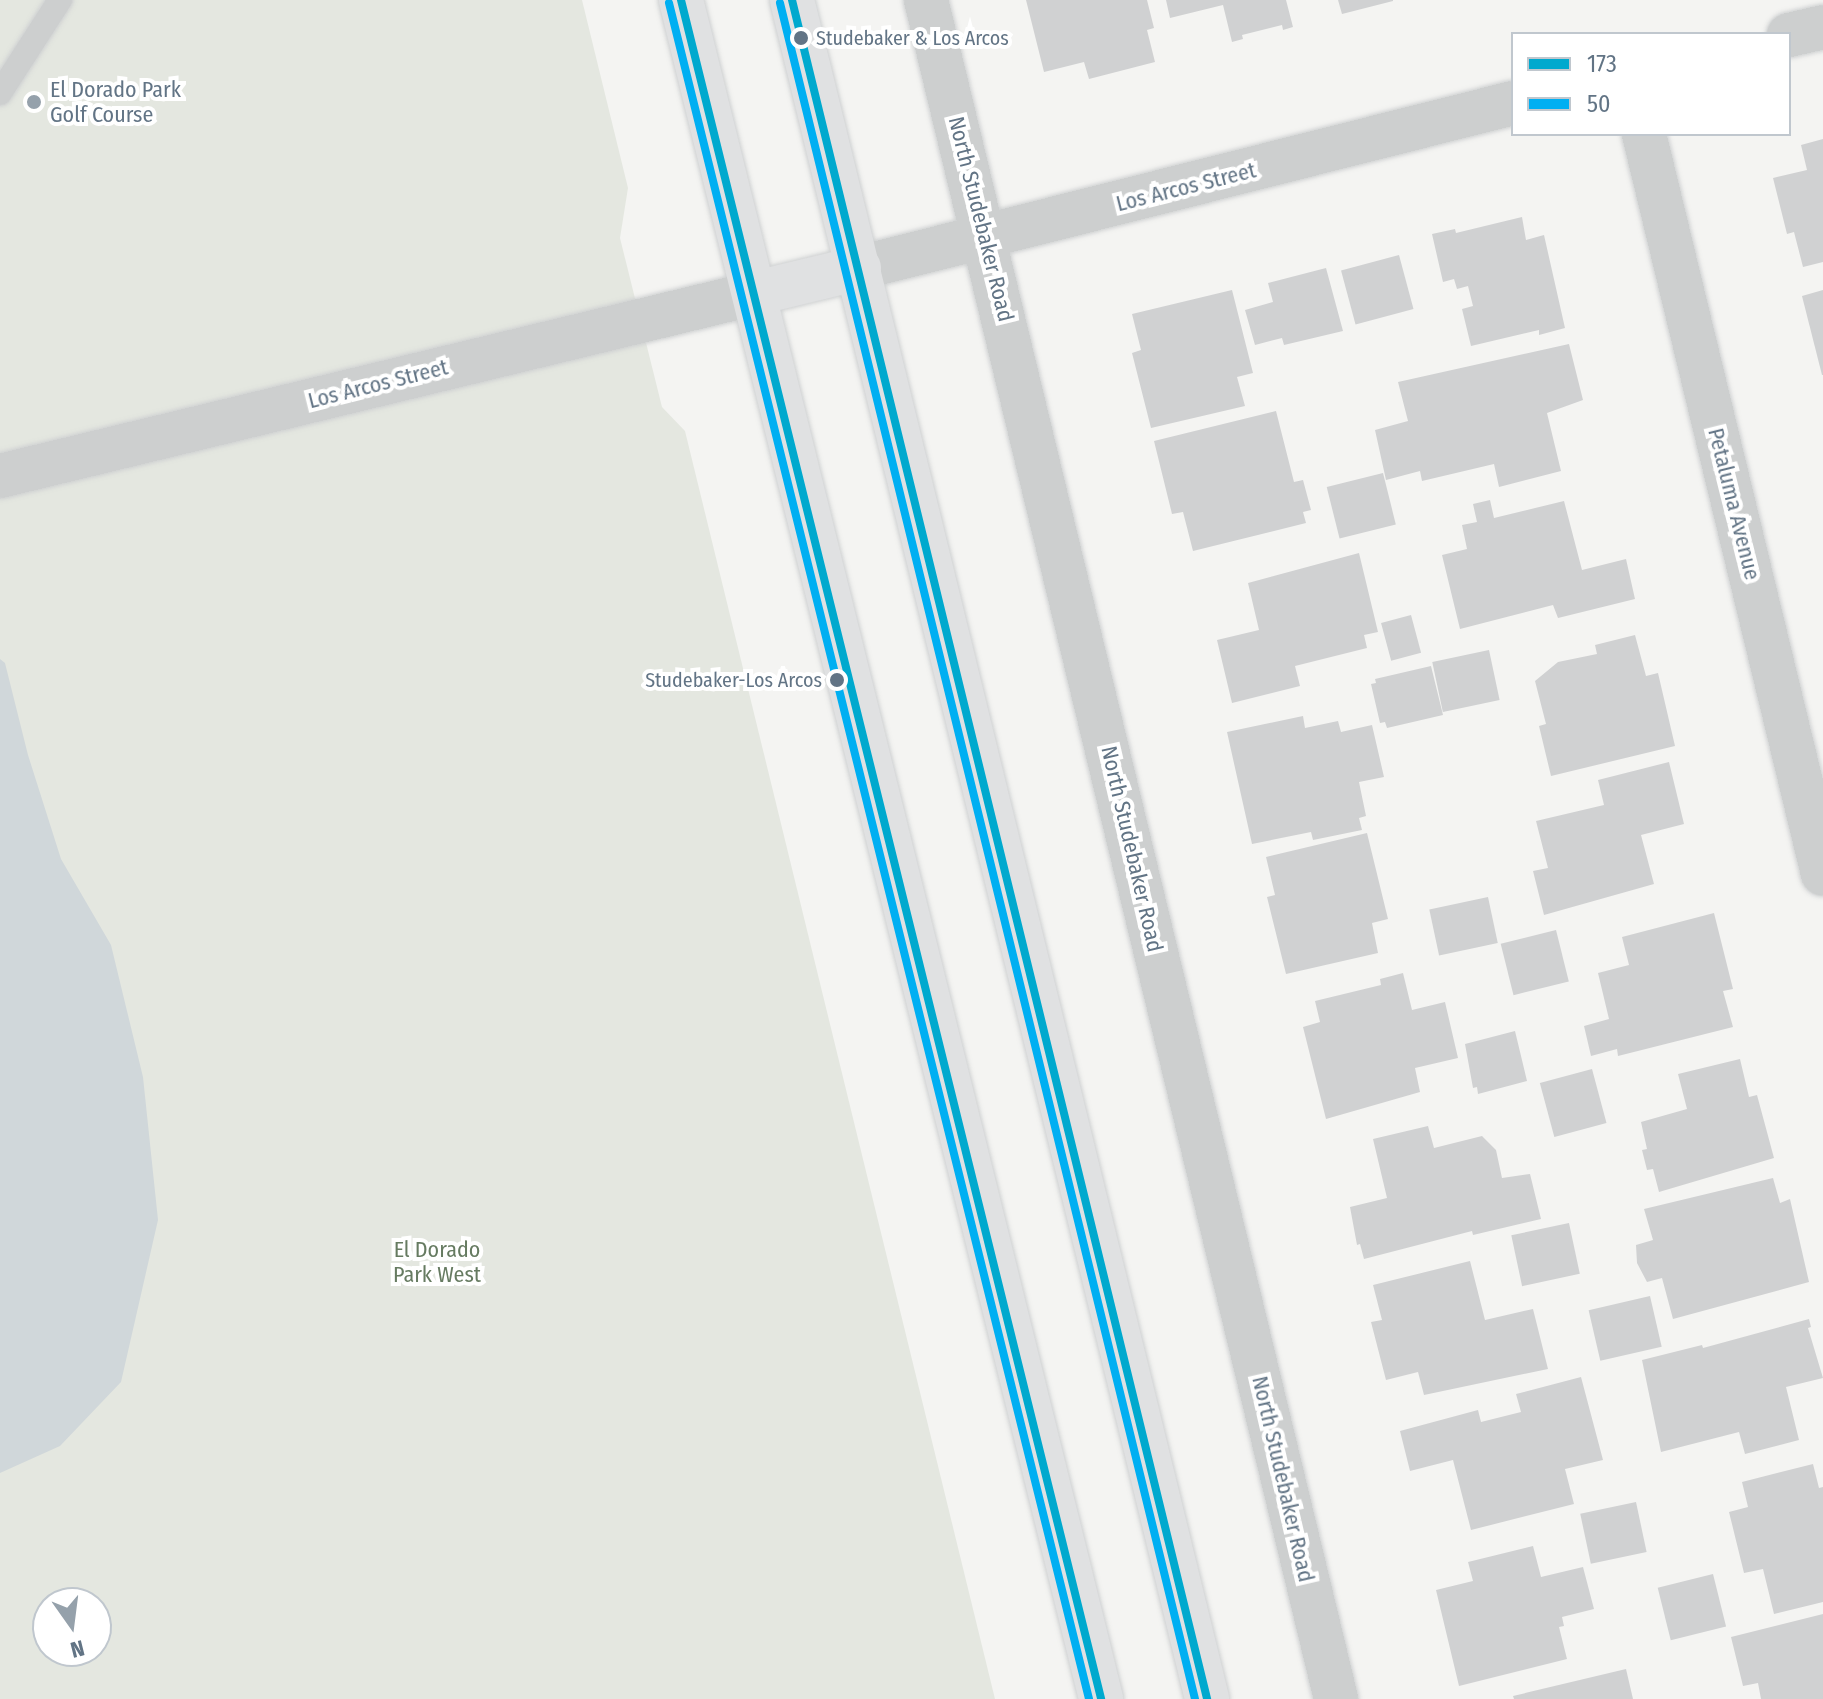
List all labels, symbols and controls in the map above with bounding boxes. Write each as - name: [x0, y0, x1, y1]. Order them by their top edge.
- place label: Studebaker & Los Arcos: [816, 26, 1009, 50]
- marker: Studebaker & Los Arcos: [793, 30, 809, 46]
- legend: [1511, 32, 1791, 136]
- text: 173: [1587, 50, 1617, 78]
- place label: El Dorado Park Golf Course: [50, 76, 181, 128]
- text: 50: [1587, 90, 1611, 118]
- marker: El Dorado Park Golf Course: [25, 93, 43, 111]
- street label: North Studebaker Road: [943, 114, 1019, 324]
- street label: Los Arcos Street: [1113, 157, 1259, 217]
- street label: Los Arcos Street: [305, 354, 451, 414]
- street label: Petaluma Avenue: [1702, 425, 1766, 583]
- place label: Studebaker-Los Arcos: [645, 668, 822, 692]
- marker: Studebaker-Los Arcos: [829, 672, 845, 688]
- street label: North Studebaker Road: [1095, 743, 1169, 955]
- park label: El Dorado Park West: [393, 1236, 481, 1288]
- street label: North Studebaker Road: [1246, 1373, 1320, 1585]
- north arrow: [32, 1587, 112, 1667]
- text: N: [68, 1634, 87, 1664]

